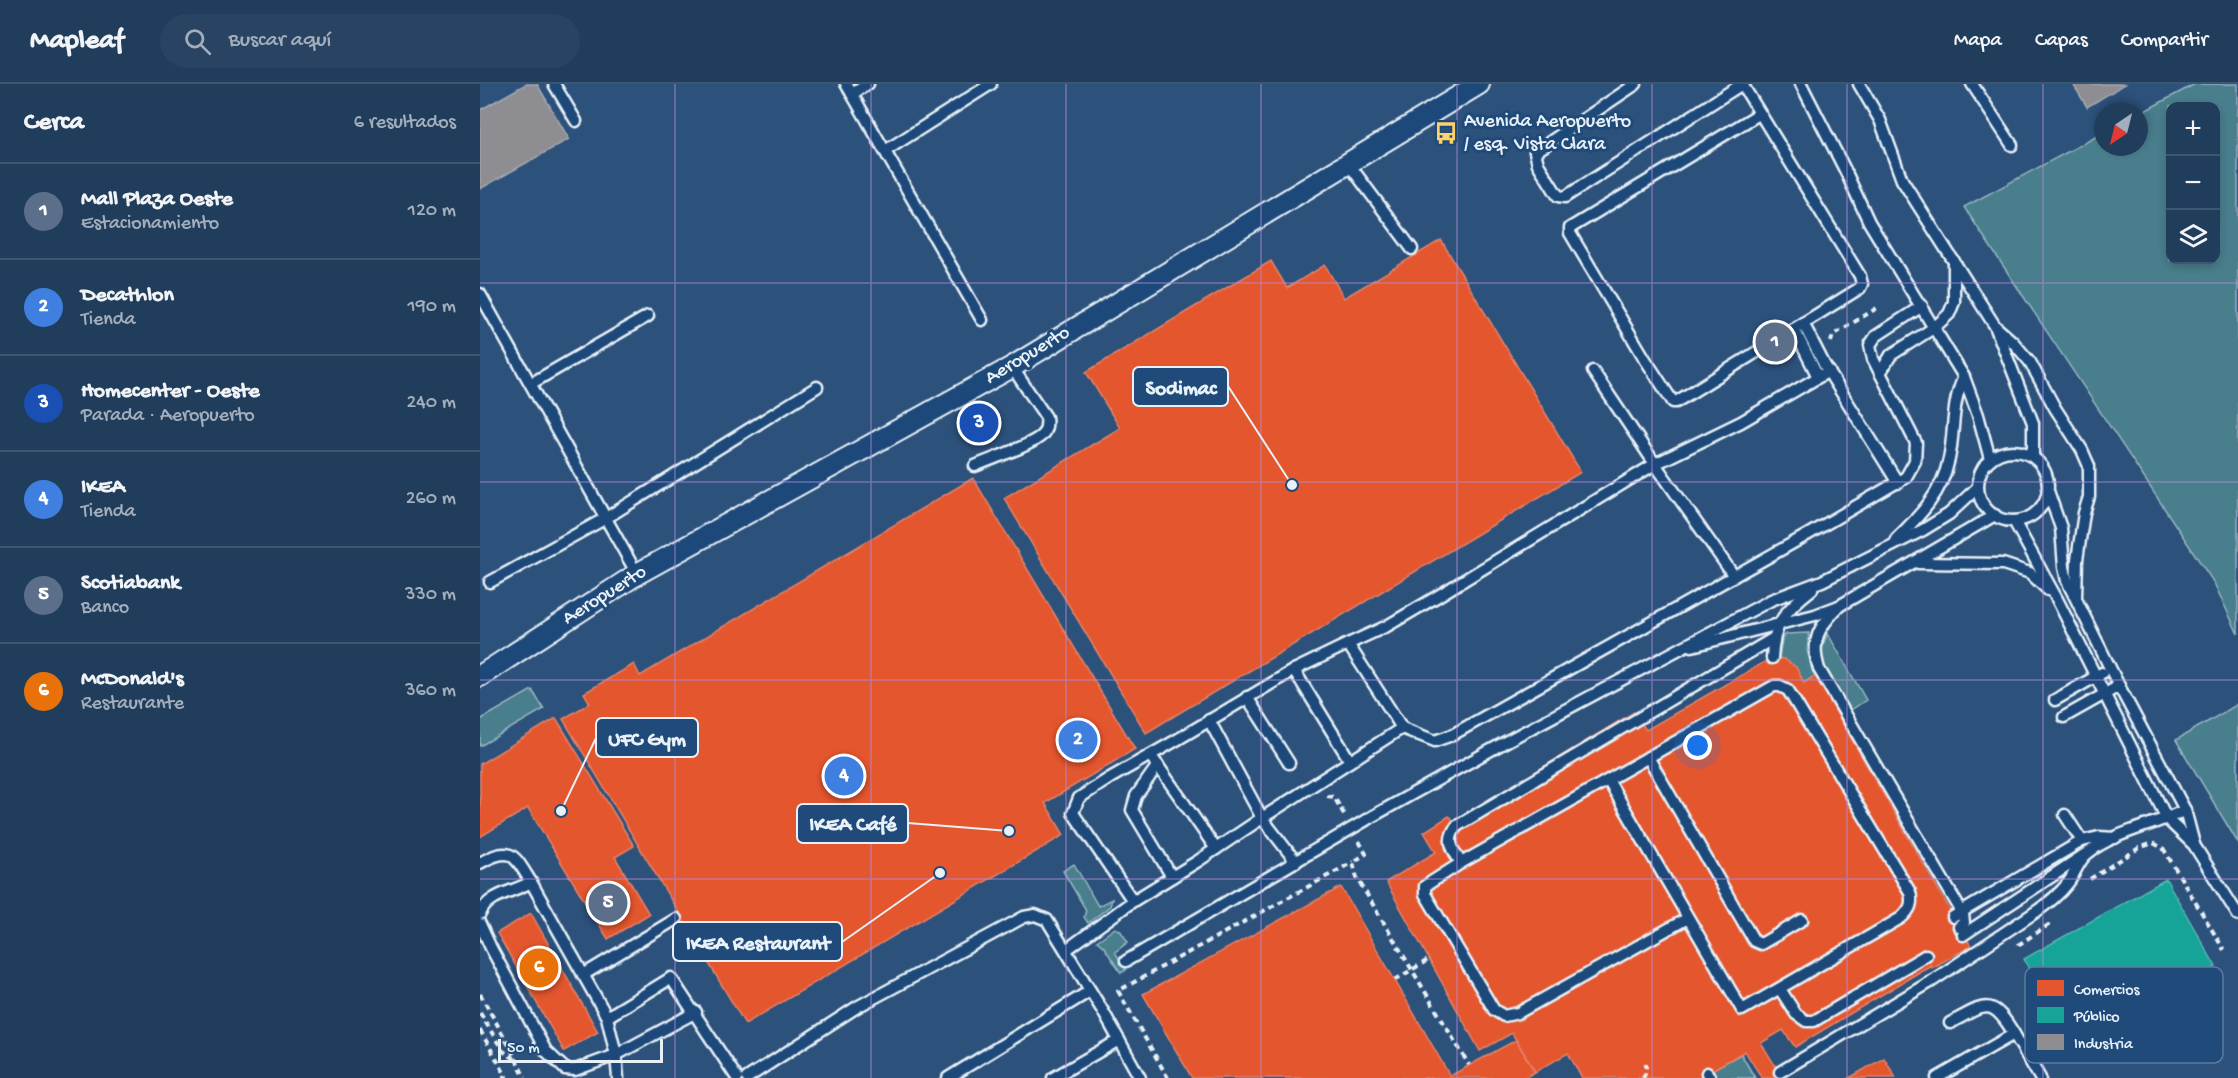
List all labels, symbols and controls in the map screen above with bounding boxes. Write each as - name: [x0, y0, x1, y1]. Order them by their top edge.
- search box: [160, 14, 580, 68]
- text: Mapleaf: [30, 25, 124, 58]
- icon: search: [181, 25, 214, 58]
- text: Buscar aquí: [229, 28, 331, 54]
- text: Mapa: [1954, 29, 2002, 54]
- text: Capas: [2035, 29, 2088, 54]
- text: Compartir: [2121, 29, 2208, 54]
- north arrow: [2094, 102, 2148, 156]
- map controls: [2166, 102, 2220, 264]
- button: +: [2166, 102, 2220, 156]
- text: Cerca: [24, 108, 84, 139]
- place label: Avenida Aeropuerto / esq. Vista Clara: [1464, 111, 1631, 157]
- text: 6 resultados: [354, 112, 456, 135]
- bus stop icon: Avenida Aeropuerto / esq. Vista Clara: [1433, 120, 1459, 146]
- button: −: [2166, 156, 2220, 210]
- text: Mall Plaza Oeste: [81, 187, 233, 213]
- text: 1: [39, 200, 48, 223]
- text: 120 m: [408, 200, 456, 223]
- button: layers: [2166, 210, 2220, 264]
- text: Estacionamiento: [81, 213, 219, 236]
- text: Decathlon: [81, 283, 174, 309]
- text: 2: [39, 296, 48, 319]
- text: 190 m: [408, 296, 456, 319]
- text: Tienda: [81, 309, 136, 332]
- pin: 1: [1756, 320, 1794, 364]
- street label: Aeropuerto: [981, 322, 1075, 390]
- callout: Sodimac: [1133, 367, 1228, 406]
- text: Sodimac: [1145, 378, 1218, 403]
- text: Homecenter - Oeste: [81, 379, 260, 405]
- text: 3: [38, 392, 49, 415]
- text: 240 m: [406, 392, 456, 415]
- pin: 3: [960, 400, 998, 446]
- text: Parada · Aeropuerto: [81, 405, 255, 428]
- text: IKEA: [81, 475, 125, 501]
- text: 4: [39, 488, 48, 511]
- text: 260 m: [406, 488, 456, 511]
- text: Tienda: [81, 501, 136, 524]
- street label: Aeropuerto: [559, 561, 651, 631]
- text: Scotiabank: [81, 571, 180, 597]
- text: 5: [38, 584, 49, 607]
- text: 330 m: [405, 584, 456, 607]
- text: Banco: [81, 597, 129, 620]
- text: McDonald's: [81, 667, 184, 693]
- text: 6: [38, 680, 49, 703]
- text: 360 m: [405, 680, 456, 703]
- text: Restaurante: [81, 693, 184, 716]
- callout: UFC Gym: [596, 718, 698, 757]
- pin: 2: [1058, 718, 1098, 762]
- text: UFC Gym: [608, 729, 686, 754]
- your location: [1683, 731, 1712, 760]
- pin: 4: [824, 754, 864, 798]
- callout: IKEA Café: [797, 804, 908, 843]
- text: IKEA Café: [809, 814, 898, 839]
- pin: 5: [588, 880, 628, 926]
- callout: IKEA Restaurant: [673, 922, 842, 961]
- text: IKEA Restaurant: [686, 933, 833, 958]
- pin: 6: [520, 946, 558, 990]
- legend: [2025, 967, 2223, 1063]
- text: Comercios: [2074, 982, 2140, 1001]
- text: Público: [2073, 1009, 2120, 1028]
- scale bar: [498, 1036, 663, 1064]
- text: Industria: [2074, 1036, 2134, 1055]
- text: 50 m: [507, 1040, 540, 1059]

